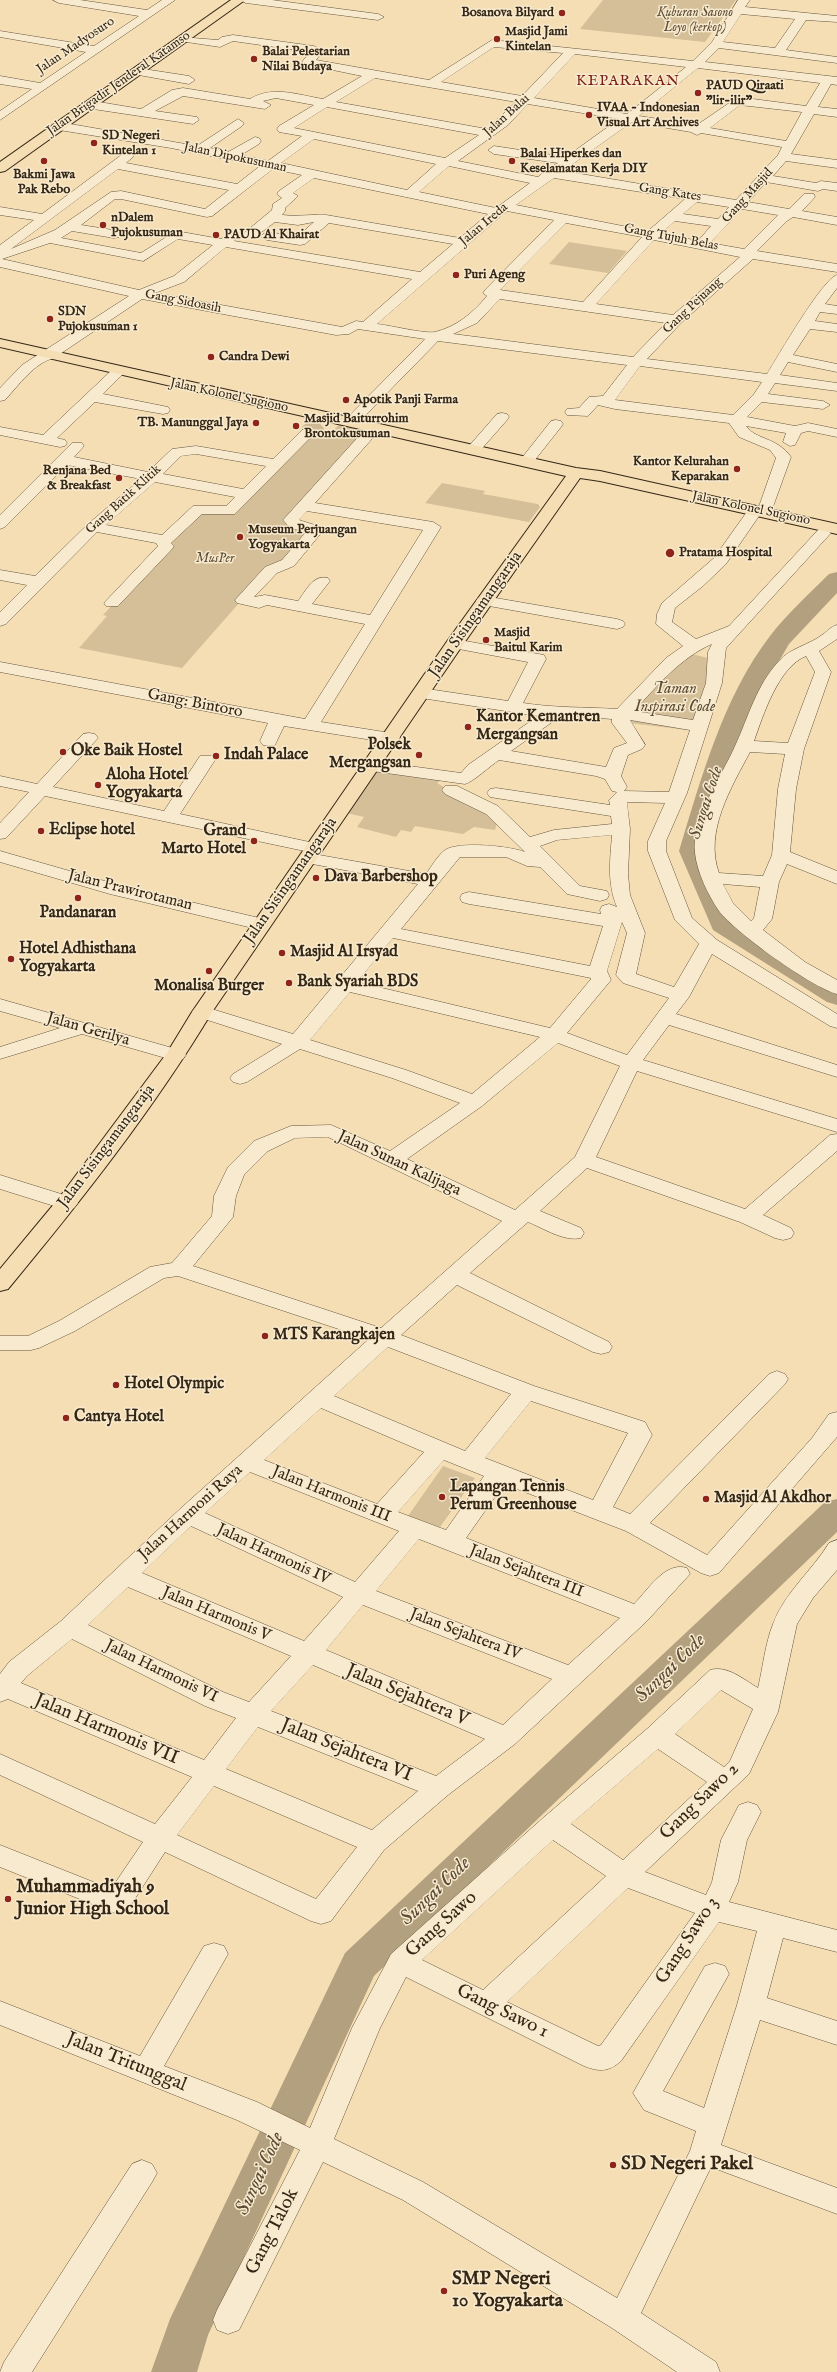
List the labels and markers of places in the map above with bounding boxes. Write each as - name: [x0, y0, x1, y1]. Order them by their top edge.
- place label: Bosanova Bilyard: [461, 5, 554, 21]
- marker: Bosanova Bilyard: [557, 8, 567, 18]
- place label: Masjid Jami Kintelan: [505, 24, 568, 55]
- marker: Masjid Jami Kintelan: [492, 34, 502, 44]
- place label: Balai Pelestarian Nilai Budaya: [262, 44, 350, 75]
- marker: Balai Pelestarian Nilai Budaya: [249, 54, 259, 64]
- place label: PAUD Qiraati "lir-ilir": [706, 78, 784, 109]
- marker: PAUD Qiraati "lir-ilir": [693, 88, 703, 98]
- place label: IVAA - Indonesian Visual Art Archives: [597, 100, 700, 131]
- marker: IVAA - Indonesian Visual Art Archives: [584, 110, 594, 120]
- place label: SD Negeri Kintelan 1: [102, 128, 160, 159]
- marker: SD Negeri Kintelan 1: [89, 138, 99, 148]
- place label: Balai Hiperkes dan Keselamatan Kerja DIY: [520, 146, 647, 177]
- marker: Bakmi Jawa Pak Rebo: [39, 156, 49, 166]
- marker: Balai Hiperkes dan Keselamatan Kerja DIY: [507, 156, 517, 166]
- place label: Bakmi Jawa Pak Rebo: [13, 167, 75, 198]
- place label: nDalem Pujokusuman: [111, 210, 183, 241]
- marker: nDalem Pujokusuman: [98, 220, 108, 230]
- place label: PAUD Al Khairat: [224, 227, 319, 243]
- marker: PAUD Al Khairat: [211, 230, 221, 240]
- place label: Puri Ageng: [464, 267, 525, 283]
- marker: Puri Ageng: [451, 270, 461, 280]
- place label: SDN Pujokusuman 1: [58, 304, 138, 335]
- marker: SDN Pujokusuman 1: [45, 314, 55, 324]
- place label: Candra Dewi: [219, 349, 289, 365]
- marker: Candra Dewi: [206, 352, 216, 362]
- place label: Apotik Panji Farma: [354, 392, 458, 408]
- marker: Apotik Panji Farma: [341, 395, 351, 405]
- place label: Masjid Baiturrohim Brontokusuman: [304, 411, 408, 442]
- place label: TB. Manunggal Jaya: [137, 415, 248, 431]
- marker: TB. Manunggal Jaya: [251, 418, 261, 428]
- marker: Masjid Baiturrohim Brontokusuman: [291, 421, 301, 431]
- place label: Kantor Kelurahan Keparakan: [633, 454, 729, 485]
- place label: Renjana Bed & Breakfast: [43, 463, 111, 494]
- marker: Kantor Kelurahan Keparakan: [732, 464, 742, 474]
- marker: Renjana Bed & Breakfast: [114, 473, 124, 483]
- place label: Museum Perjuangan Yogyakarta: [248, 522, 357, 553]
- marker: Museum Perjuangan Yogyakarta: [235, 532, 245, 542]
- place label: Pratama Hospital: [679, 545, 772, 561]
- marker: Pratama Hospital: [664, 547, 676, 559]
- place label: Masjid Baitul Karim: [494, 625, 563, 656]
- marker: Masjid Baitul Karim: [481, 635, 491, 645]
- place label: Kantor Kemantren Mergangsan: [476, 708, 600, 746]
- marker: Kantor Kemantren Mergangsan: [463, 722, 473, 732]
- place label: Polsek Mergangsan: [329, 736, 411, 774]
- place label: Oke Baik Hostel: [71, 742, 182, 762]
- place label: Indah Palace: [224, 746, 308, 766]
- marker: Oke Baik Hostel: [58, 747, 68, 757]
- marker: Polsek Mergangsan: [414, 750, 424, 760]
- marker: Indah Palace: [211, 751, 221, 761]
- place label: Aloha Hotel Yogyakarta: [106, 766, 188, 804]
- marker: Aloha Hotel Yogyakarta: [93, 780, 103, 790]
- place label: Eclipse hotel: [49, 821, 135, 841]
- place label: Grand Marto Hotel: [161, 822, 246, 860]
- marker: Eclipse hotel: [36, 826, 46, 836]
- marker: Grand Marto Hotel: [249, 836, 259, 846]
- place label: Dava Barbershop: [324, 868, 438, 888]
- marker: Dava Barbershop: [311, 873, 321, 883]
- marker: Pandanaran: [73, 893, 83, 903]
- place label: Pandanaran: [40, 904, 116, 924]
- place label: Hotel Adhisthana Yogyakarta: [19, 940, 136, 978]
- place label: Masjid Al Irsyad: [290, 943, 398, 963]
- marker: Masjid Al Irsyad: [277, 948, 287, 958]
- marker: Hotel Adhisthana Yogyakarta: [6, 954, 16, 964]
- marker: Monalisa Burger: [204, 966, 214, 976]
- place label: Bank Syariah BDS: [297, 973, 418, 993]
- place label: Monalisa Burger: [154, 977, 264, 997]
- marker: Bank Syariah BDS: [284, 978, 294, 988]
- place label: MTS Karangkajen: [273, 1326, 395, 1346]
- marker: MTS Karangkajen: [260, 1331, 270, 1341]
- place label: Hotel Olympic: [124, 1375, 224, 1395]
- marker: Hotel Olympic: [111, 1380, 121, 1390]
- place label: Cantya Hotel: [74, 1408, 164, 1428]
- marker: Cantya Hotel: [61, 1413, 71, 1423]
- place label: Lapangan Tennis Perum Greenhouse: [450, 1478, 576, 1516]
- place label: Masjid Al Akdhor: [714, 1489, 831, 1509]
- marker: Lapangan Tennis Perum Greenhouse: [437, 1492, 447, 1502]
- marker: Masjid Al Akdhor: [701, 1494, 711, 1504]
- place label: Muhammadiyah 9 Junior High School: [16, 1877, 169, 1921]
- marker: Muhammadiyah 9 Junior High School: [3, 1894, 13, 1904]
- place label: SD Negeri Pakel: [621, 2154, 753, 2176]
- marker: SD Negeri Pakel: [608, 2160, 618, 2170]
- place label: SMP Negeri 10 Yogyakarta: [452, 2269, 563, 2313]
- marker: SMP Negeri 10 Yogyakarta: [439, 2286, 449, 2296]

